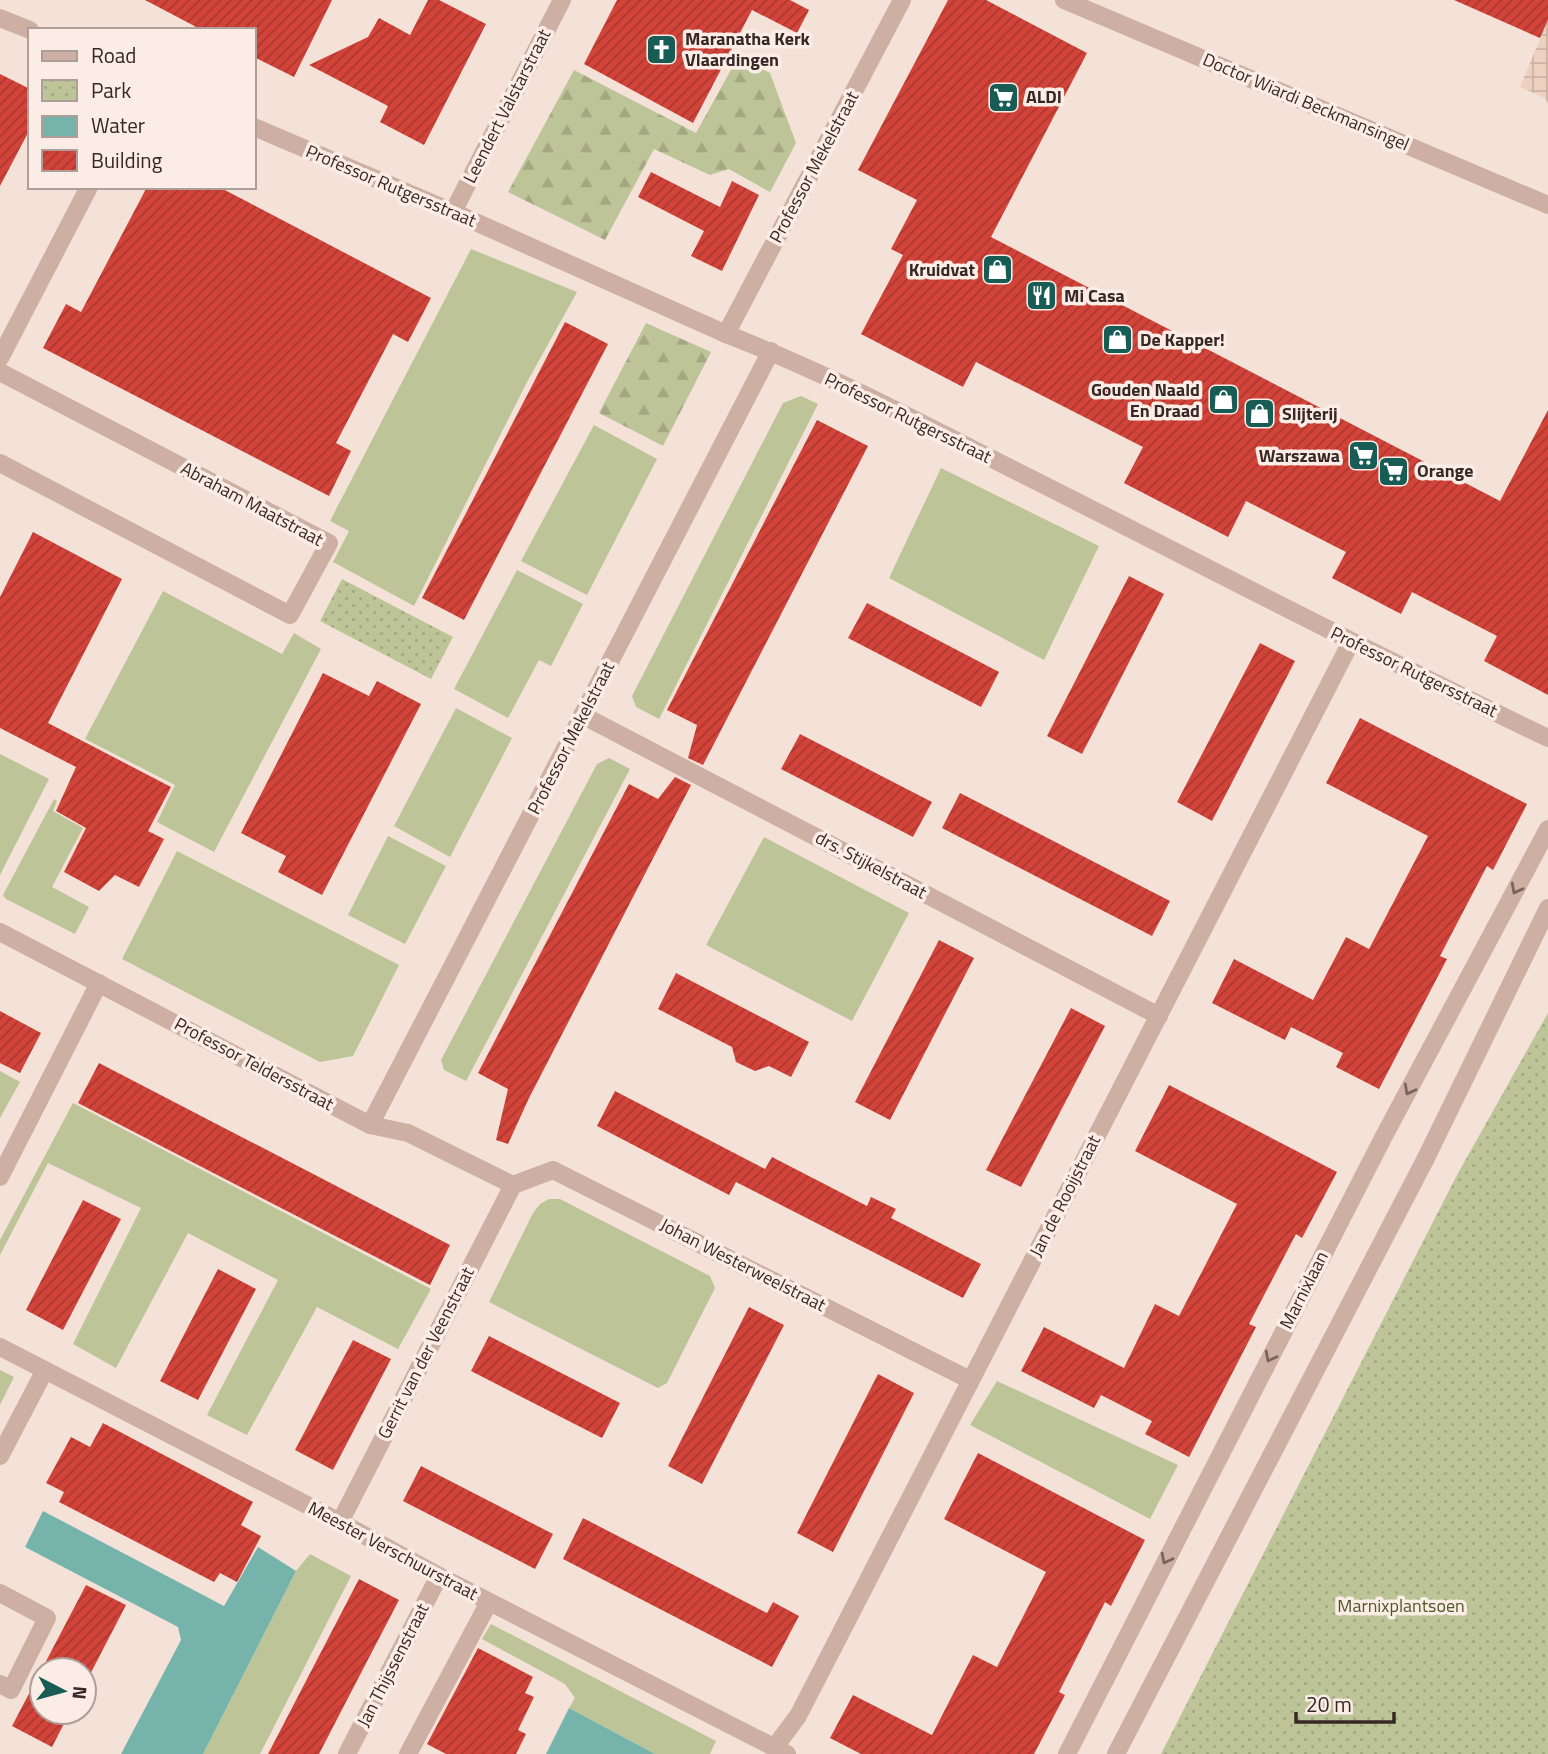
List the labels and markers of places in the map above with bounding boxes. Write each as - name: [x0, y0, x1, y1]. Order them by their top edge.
- place label: Maranatha Kerk Vlaardingen: [685, 25, 811, 73]
- church icon: Maranatha Kerk Vlaardingen: [645, 32, 679, 66]
- supermarket icon: ALDI: [986, 80, 1020, 114]
- place label: ALDI: [1026, 83, 1062, 110]
- shop icon: Kruidvat: [981, 253, 1015, 287]
- place label: Kruidvat: [909, 256, 975, 283]
- restaurant icon: Mi Casa: [1024, 279, 1058, 313]
- place label: Mi Casa: [1064, 282, 1125, 309]
- shop icon: De Kapper!: [1100, 323, 1134, 357]
- place label: De Kapper!: [1140, 326, 1225, 353]
- place label: Gouden Naald En Draad: [1091, 376, 1200, 424]
- shop icon: Gouden Naald En Draad: [1206, 383, 1240, 417]
- shop icon: Slijterij: [1242, 397, 1276, 431]
- place label: Slijterij: [1282, 400, 1338, 427]
- supermarket icon: Warszawa: [1346, 439, 1380, 473]
- place label: Warszawa: [1259, 442, 1340, 469]
- supermarket icon: Orange: [1377, 454, 1411, 488]
- place label: Orange: [1417, 457, 1473, 484]

